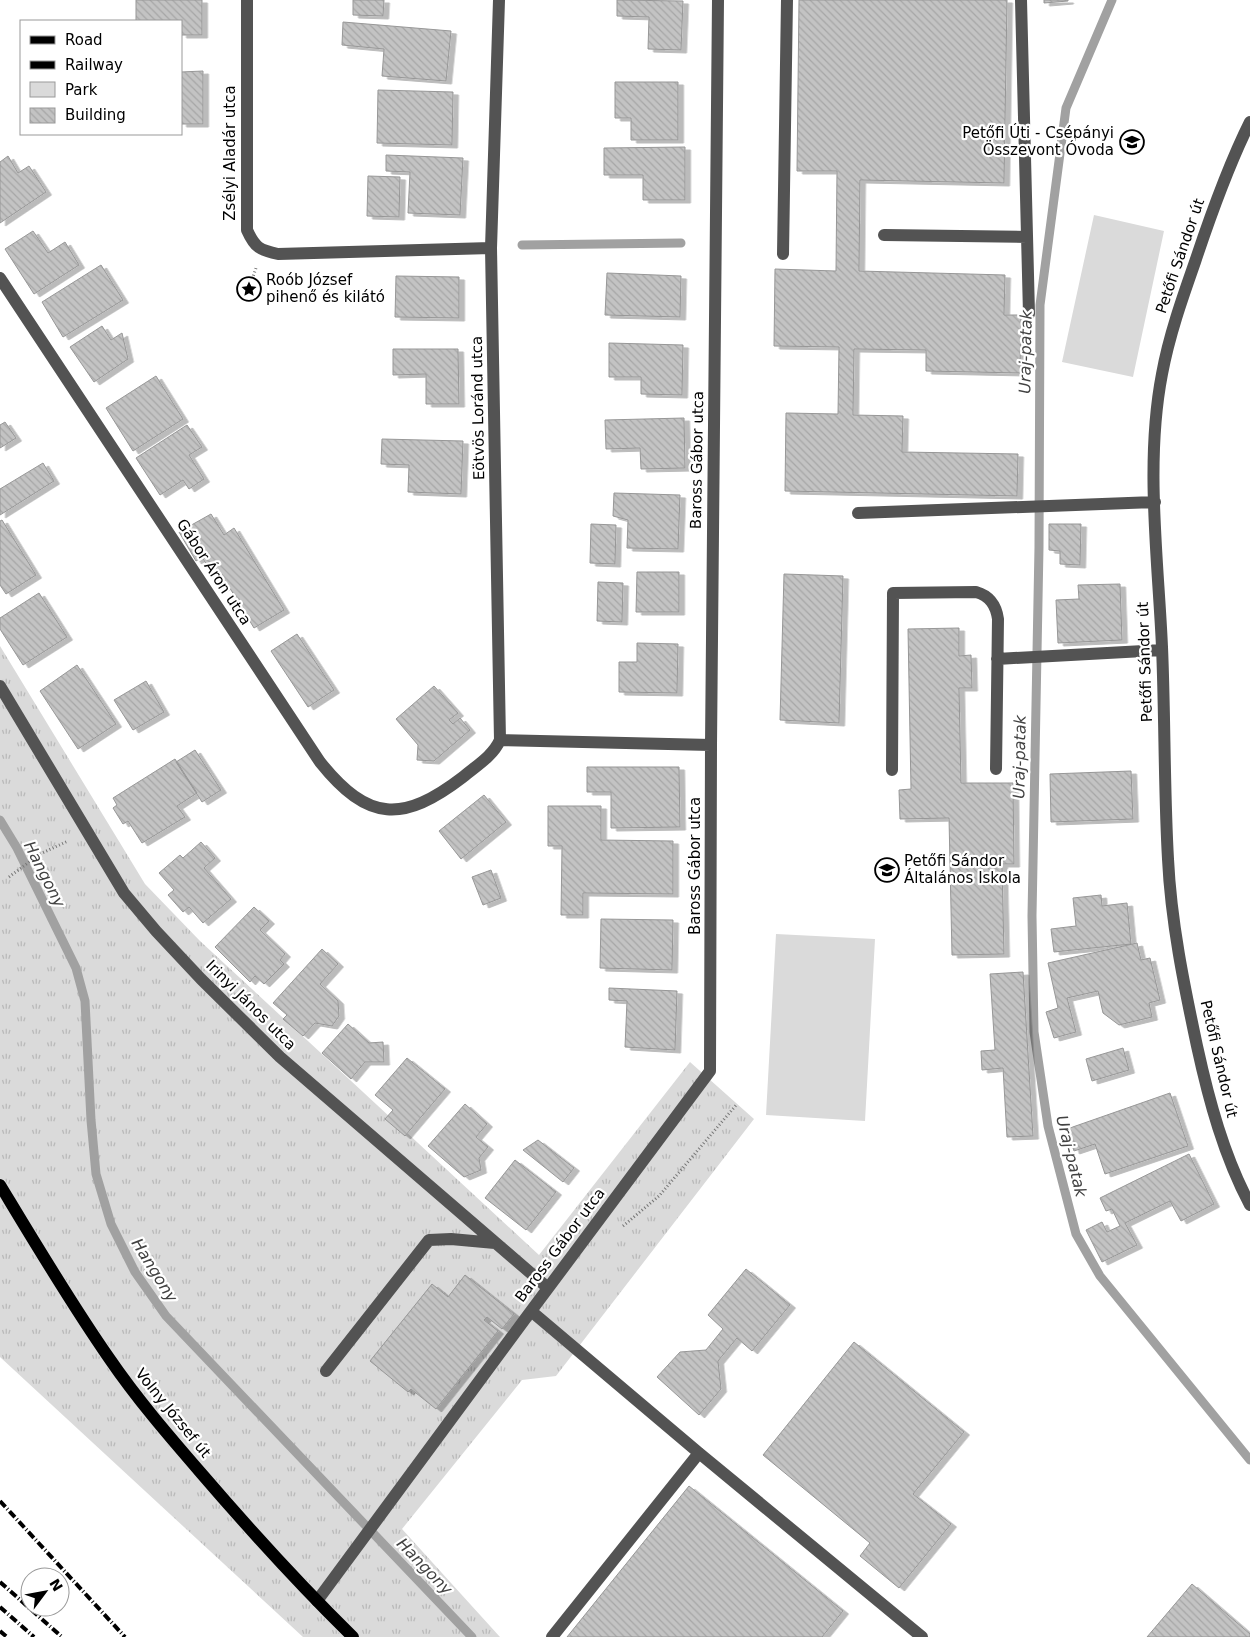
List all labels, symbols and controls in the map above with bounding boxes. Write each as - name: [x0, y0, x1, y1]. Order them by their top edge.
- legend: [20, 20, 182, 135]
- text: Road: [65, 31, 103, 49]
- text: Railway: [65, 56, 123, 74]
- text: Park: [65, 81, 98, 99]
- street label: Zsélyi Aladár utca: [221, 85, 239, 221]
- text: Building: [65, 106, 126, 124]
- place label: Petőfi Úti - Csépányi Összevont Óvoda: [962, 123, 1114, 159]
- school or university icon: Petőfi Úti - Csépányi Összevont Óvoda: [1119, 129, 1145, 155]
- street label: Petőfi Sándor út: [1152, 196, 1208, 316]
- place label: Roób József pihenő és kilátó: [266, 271, 385, 306]
- place icon: Roób József pihenő és kilátó: [236, 276, 262, 302]
- water label: Uraj-patak: [1015, 309, 1036, 394]
- street label: Eötvös Loránd utca: [468, 336, 488, 480]
- street label: Baross Gábor utca: [687, 391, 707, 529]
- street label: Gábor Áron utca: [173, 515, 256, 628]
- street label: Petőfi Sándor út: [1134, 601, 1156, 722]
- water label: Uraj-patak: [1009, 714, 1030, 799]
- street label: Baross Gábor utca: [686, 797, 704, 935]
- water label: Hangony: [20, 838, 69, 911]
- place label: Petőfi Sándor Általános Iskola: [904, 852, 1021, 887]
- school or university icon: Petőfi Sándor Általános Iskola: [874, 857, 900, 883]
- street label: Irinyi János utca: [202, 956, 300, 1054]
- street label: Petőfi Sándor út: [1197, 998, 1241, 1120]
- water label: Uraj-patak: [1052, 1113, 1091, 1200]
- street label: Baross Gábor utca: [511, 1184, 609, 1306]
- water label: Hangony: [128, 1235, 182, 1306]
- street label: Volny József út: [132, 1365, 215, 1461]
- water label: Hangony: [393, 1534, 457, 1599]
- north arrow: [20, 1567, 70, 1617]
- text: N: [46, 1576, 66, 1594]

